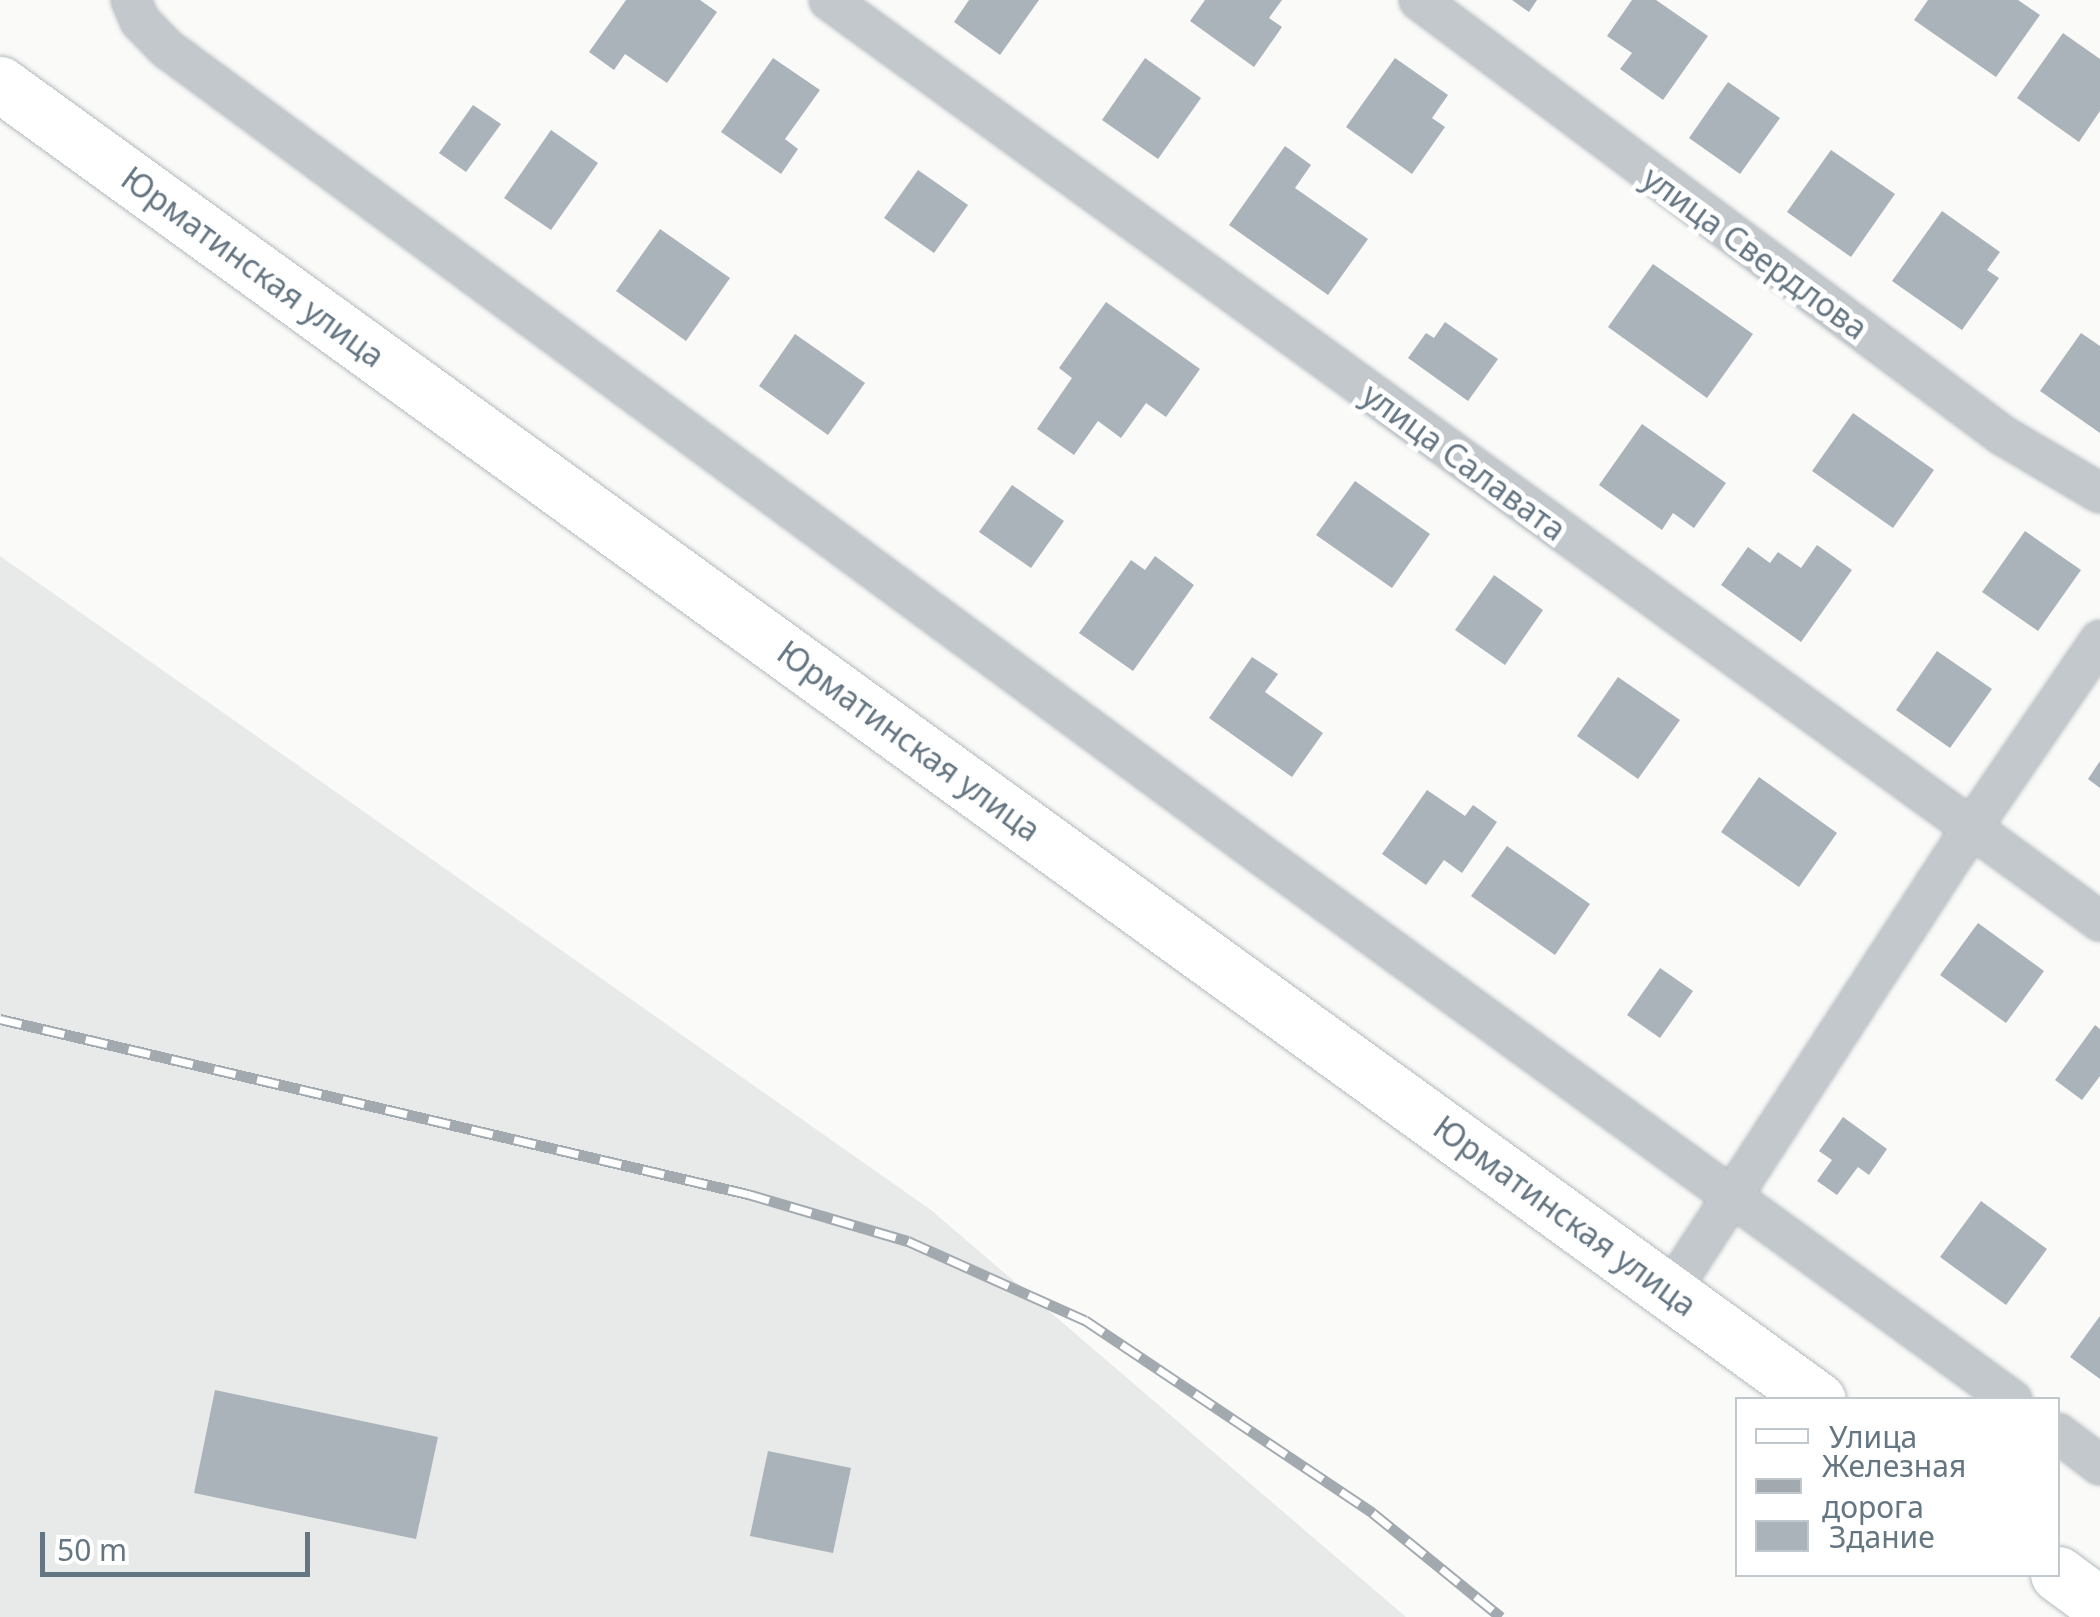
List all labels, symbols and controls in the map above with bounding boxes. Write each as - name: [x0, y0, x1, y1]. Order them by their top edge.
- street label: Юрматинская улица: [114, 159, 392, 375]
- street label: улица Свердлова: [1635, 159, 1875, 347]
- street label: улица Салавата: [1355, 375, 1573, 549]
- street label: Юрматинская улица: [770, 633, 1048, 849]
- street label: Юрматинская улица: [1426, 1108, 1704, 1324]
- legend: [1735, 1397, 2060, 1577]
- text: Улица: [1829, 1416, 1917, 1457]
- text: Железная дорога: [1822, 1445, 1966, 1527]
- scale bar: [45, 1512, 315, 1574]
- text: Здание: [1829, 1516, 1935, 1557]
- text: 50 m: [57, 1529, 127, 1570]

